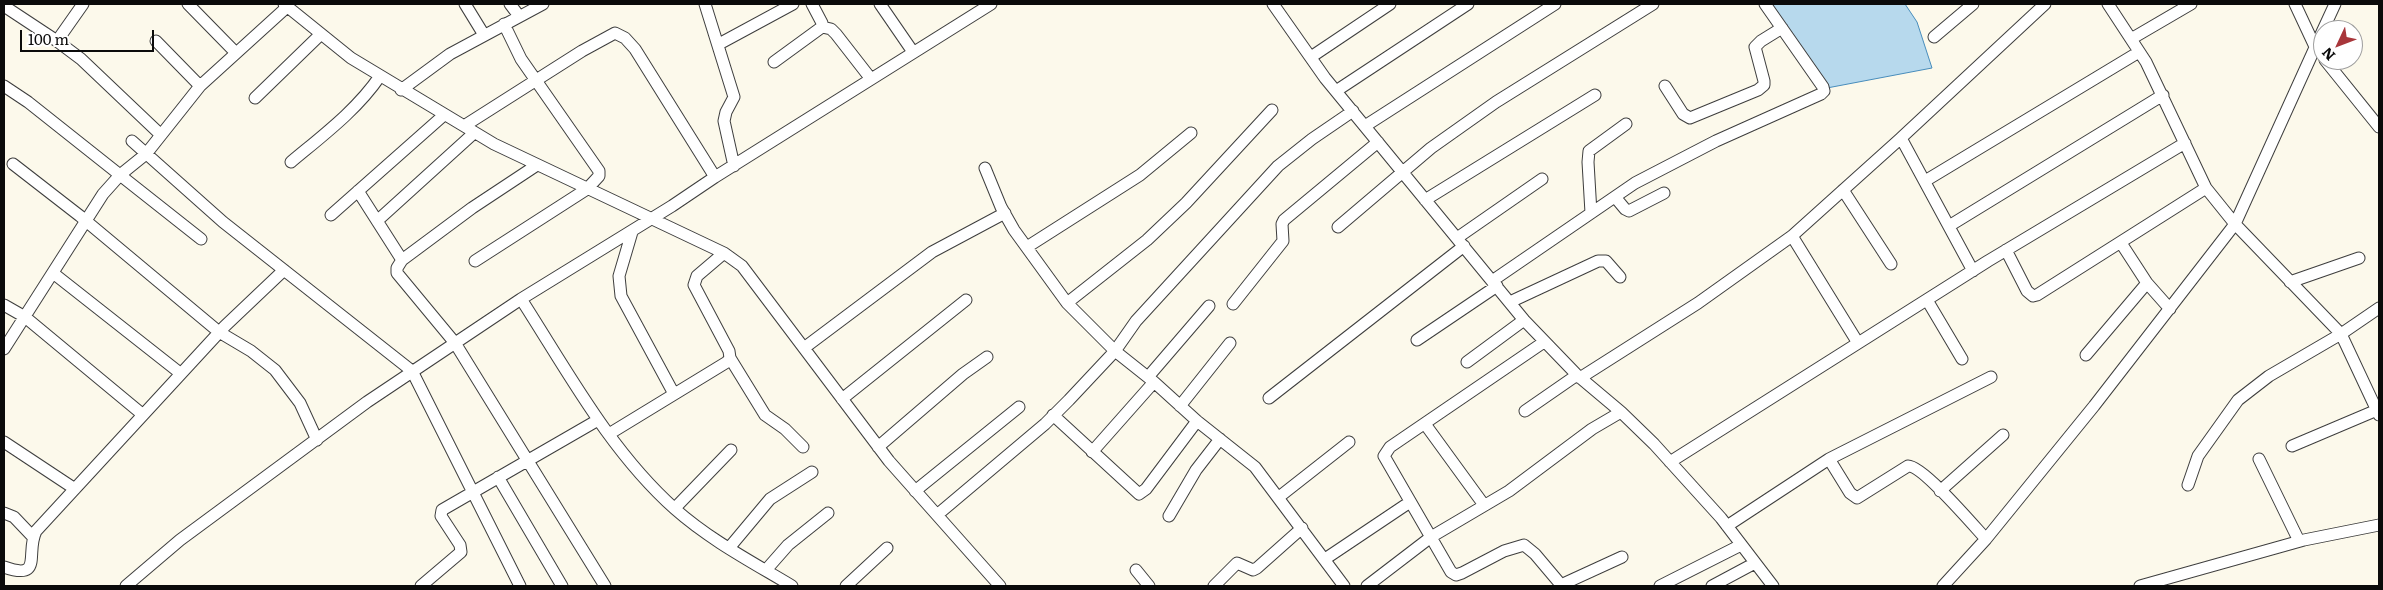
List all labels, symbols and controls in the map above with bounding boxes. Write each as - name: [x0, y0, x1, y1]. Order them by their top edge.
- scale bar: [22, 20, 156, 52]
- north arrow: [2313, 20, 2363, 70]
- text: 100 m: [28, 27, 69, 50]
- text: N: [2316, 43, 2339, 66]

